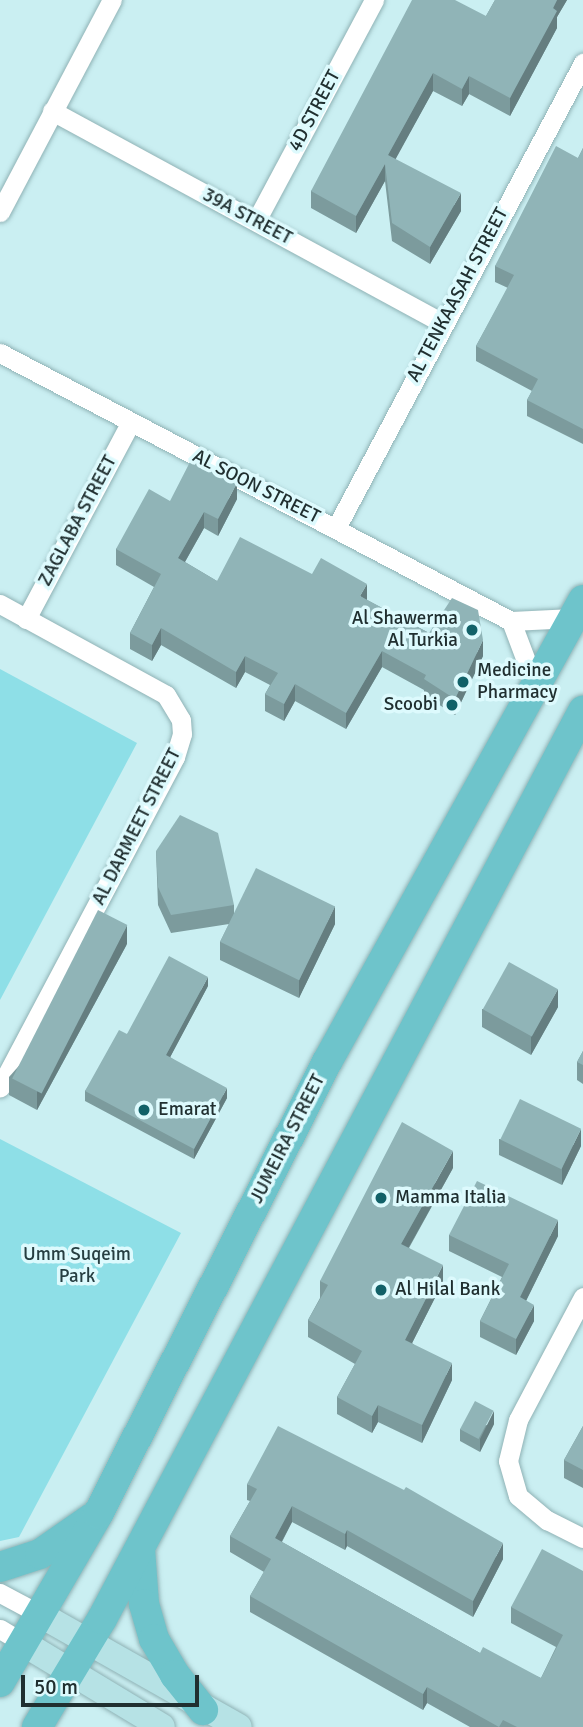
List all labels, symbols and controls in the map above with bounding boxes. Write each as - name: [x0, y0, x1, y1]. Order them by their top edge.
- street label: 4D STREET: [284, 67, 346, 155]
- street label: 39A STREET: [198, 184, 296, 250]
- street label: AL TENKAASAH STREET: [402, 204, 514, 386]
- street label: AL SOON STREET: [189, 445, 323, 529]
- street label: ZAGLABA STREET: [34, 452, 122, 590]
- place label: Al Shawerma Al Turkia: [352, 608, 458, 652]
- marker: Al Shawerma Al Turkia: [464, 622, 480, 638]
- place label: Medicine Pharmacy: [477, 660, 557, 704]
- marker: Medicine Pharmacy: [455, 674, 471, 690]
- place label: Scoobi: [384, 694, 438, 716]
- marker: Scoobi: [444, 697, 460, 713]
- street label: AL DARMEET STREET: [88, 745, 186, 909]
- street label: JUMEIRA STREET: [246, 1071, 330, 1207]
- place label: Emarat: [158, 1099, 216, 1121]
- marker: Emarat: [136, 1102, 152, 1118]
- place label: Mamma Italia: [395, 1187, 506, 1209]
- marker: Mamma Italia: [373, 1190, 389, 1206]
- park label: Umm Suqeim Park: [23, 1244, 131, 1288]
- place label: Al Hilal Bank: [395, 1279, 500, 1301]
- marker: Al Hilal Bank: [373, 1282, 389, 1298]
- scale bar: [24, 1660, 203, 1704]
- text: 50 m: [34, 1674, 78, 1700]

